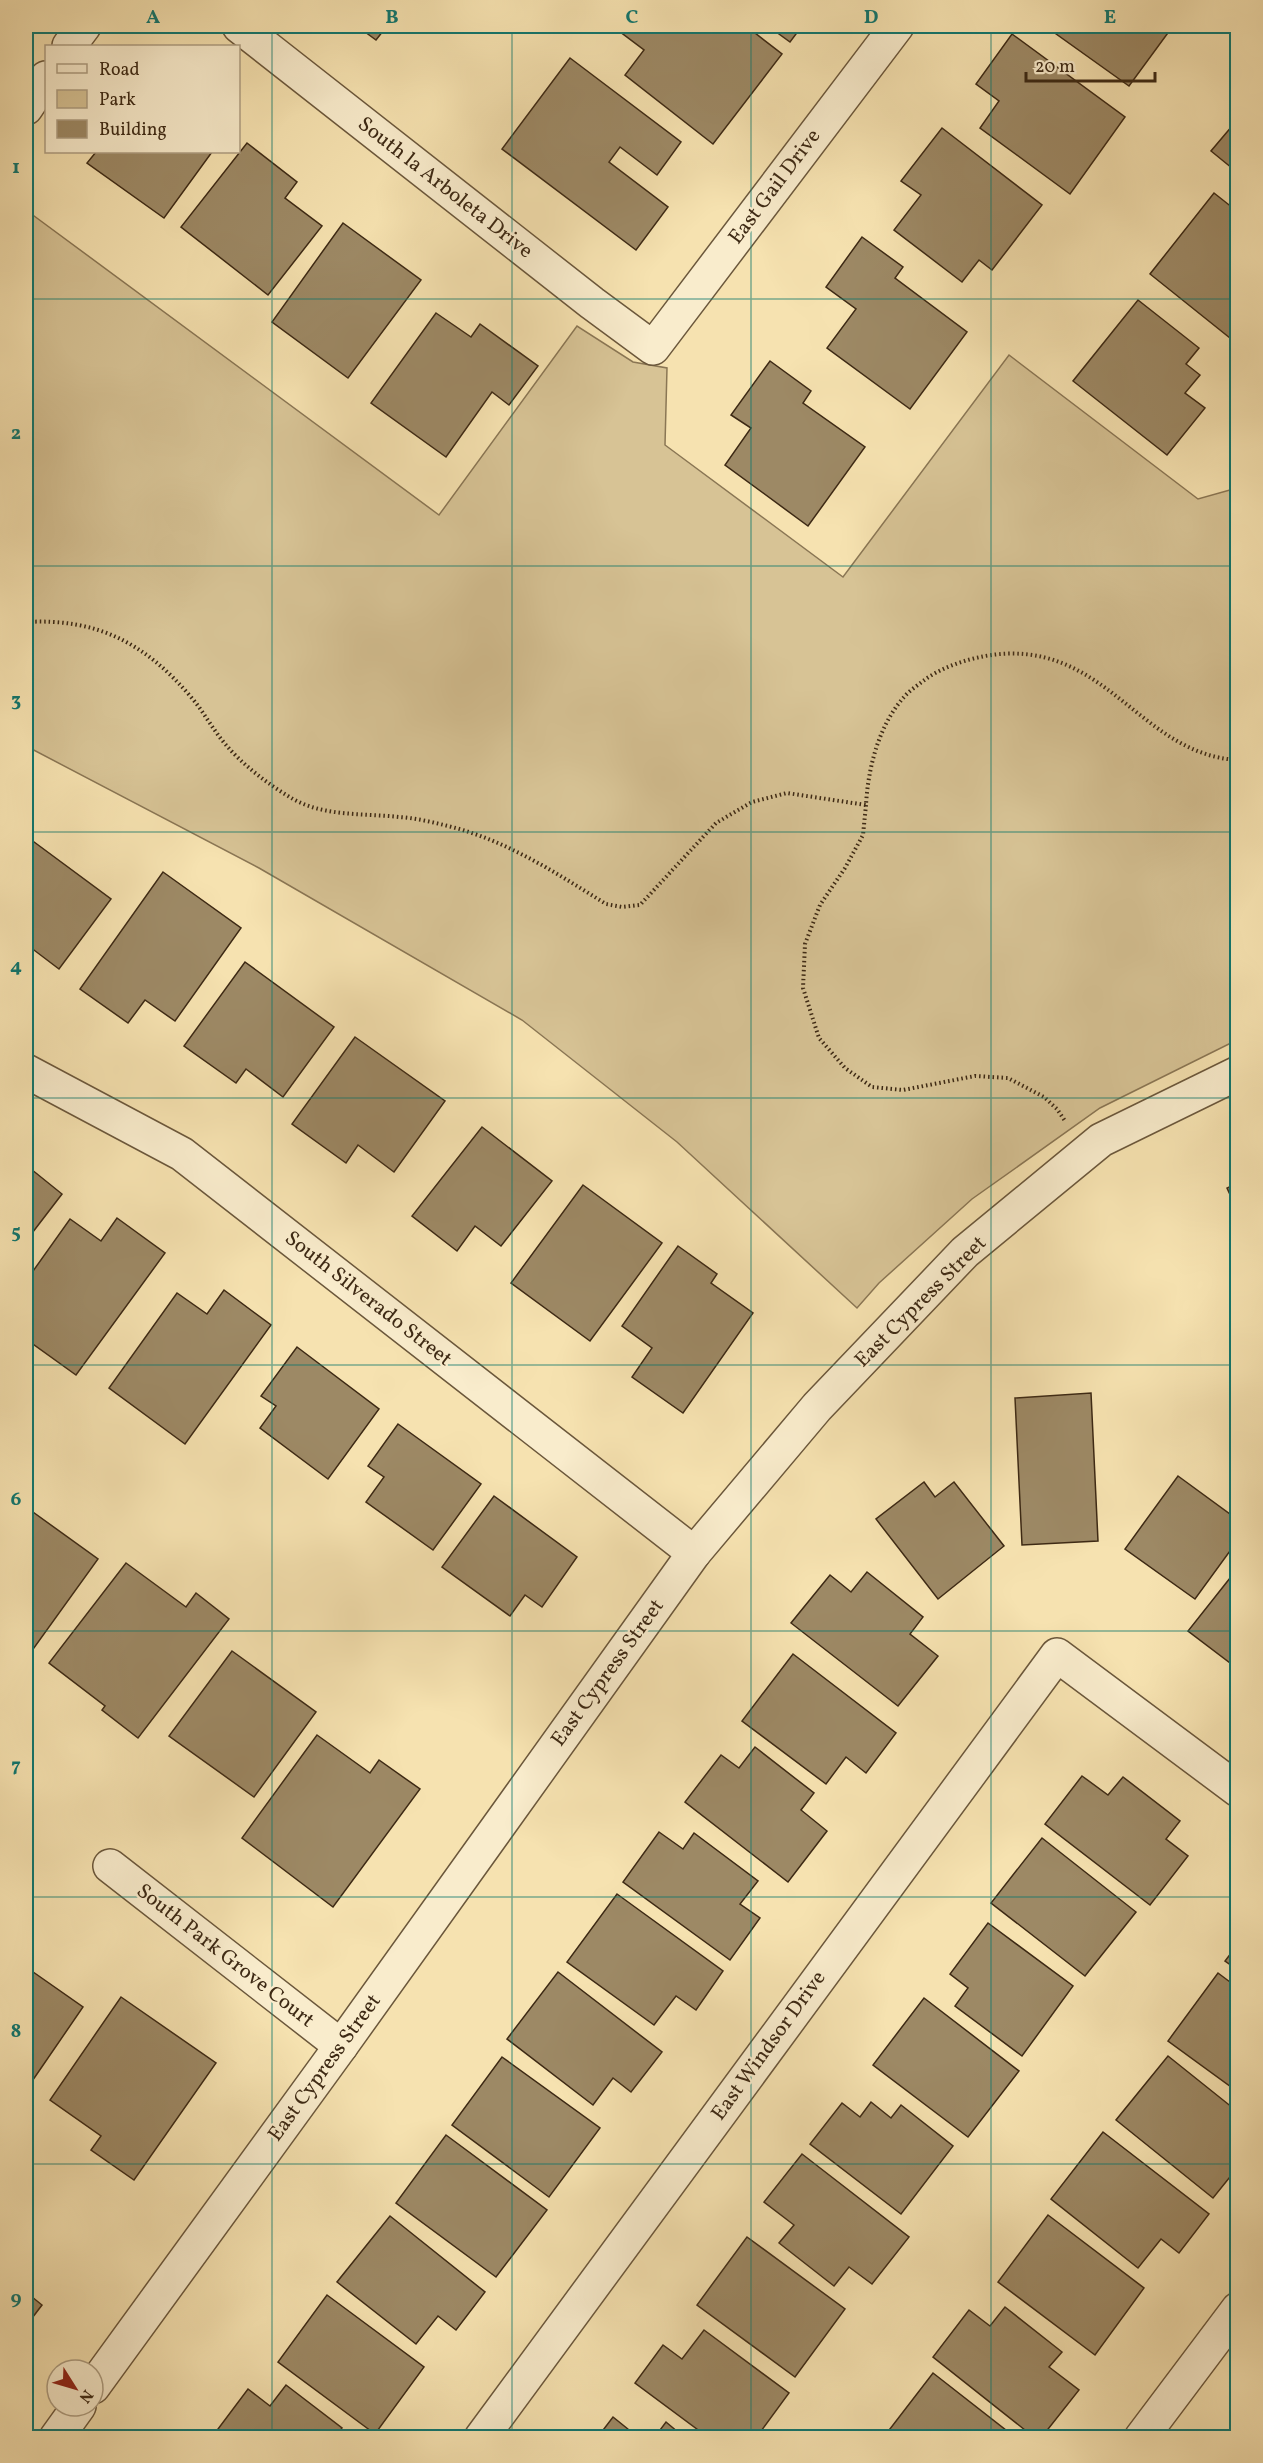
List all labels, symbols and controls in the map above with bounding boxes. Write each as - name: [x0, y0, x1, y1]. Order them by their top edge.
- text: A: [146, 4, 160, 32]
- text: B: [385, 4, 399, 32]
- text: C: [626, 4, 639, 32]
- text: D: [864, 4, 878, 32]
- text: E: [1104, 4, 1116, 32]
- legend: [45, 45, 240, 153]
- scale bar: [1026, 45, 1155, 83]
- text: 20 m: [1035, 55, 1075, 80]
- text: Road: [99, 58, 140, 83]
- text: Park: [99, 88, 136, 113]
- street label: South la Arboleta Drive: [351, 110, 539, 266]
- text: Building: [99, 118, 167, 143]
- street label: East Gail Drive: [722, 123, 828, 251]
- text: 1: [12, 154, 20, 182]
- text: 2: [11, 420, 21, 448]
- text: 3: [11, 687, 21, 715]
- text: 4: [10, 953, 22, 981]
- text: 5: [11, 1219, 21, 1247]
- street label: South Silverado Street: [278, 1224, 458, 1374]
- street label: East Cypress Street: [849, 1230, 993, 1374]
- text: 6: [11, 1486, 22, 1514]
- street label: East Cypress Street: [545, 1593, 671, 1753]
- text: 7: [11, 1752, 21, 1780]
- street label: South Park Grove Court: [130, 1877, 320, 2035]
- street label: East Windsor Drive: [705, 1965, 833, 2127]
- street label: East Cypress Street: [262, 1988, 388, 2148]
- text: 8: [11, 2018, 21, 2046]
- text: 9: [10, 2285, 22, 2313]
- north arrow: [45, 2358, 105, 2418]
- text: N: [73, 2385, 98, 2407]

